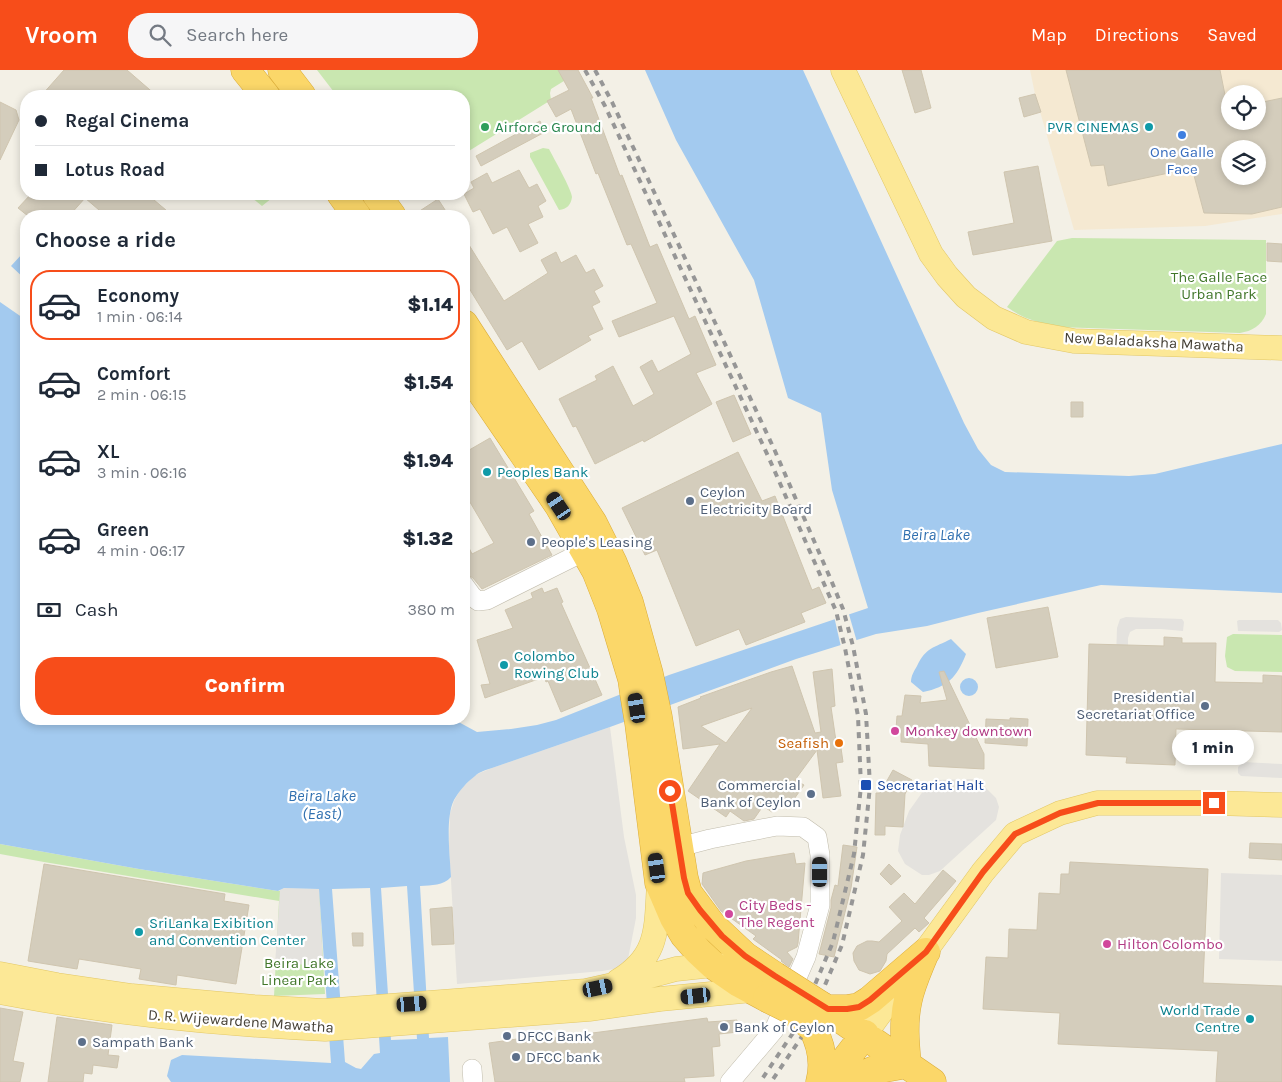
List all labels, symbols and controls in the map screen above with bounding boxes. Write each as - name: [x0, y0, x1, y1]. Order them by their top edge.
- search box: [128, 13, 478, 58]
- text: Vroom: [25, 21, 98, 49]
- icon: search: [146, 21, 174, 49]
- text: Search here: [186, 24, 288, 46]
- text: Map: [1031, 24, 1067, 46]
- text: Directions: [1095, 24, 1179, 46]
- text: Saved: [1207, 24, 1257, 46]
- map controls: [1221, 85, 1266, 185]
- button: locate: [1221, 85, 1266, 130]
- text: Regal Cinema: [65, 110, 189, 132]
- place label: Airforce Ground: [495, 118, 602, 136]
- place label: PVR CINEMAS: [1047, 118, 1139, 136]
- marker: Airforce Ground: [479, 121, 491, 133]
- marker: PVR CINEMAS: [1143, 121, 1155, 133]
- marker: One Galle Face: [1176, 129, 1188, 141]
- button: layers: [1221, 140, 1266, 185]
- place label: One Galle Face: [1150, 143, 1214, 178]
- text: Lotus Road: [65, 159, 165, 181]
- text: Choose a ride: [35, 227, 176, 253]
- park label: The Galle Face Urban Park: [1171, 268, 1267, 303]
- icon: car: [37, 283, 82, 328]
- text: Economy: [97, 285, 179, 307]
- text: $1.14: [407, 294, 453, 316]
- text: 1 min · 06:14: [97, 307, 183, 326]
- street label: New Baladaksha Mawatha: [1064, 328, 1244, 356]
- icon: car: [37, 361, 82, 406]
- text: Comfort: [97, 363, 171, 385]
- text: $1.54: [403, 372, 453, 394]
- text: 2 min · 06:15: [97, 385, 187, 404]
- icon: car: [37, 439, 82, 484]
- text: XL: [97, 441, 119, 463]
- text: $1.94: [402, 450, 453, 472]
- text: 3 min · 06:16: [97, 463, 187, 482]
- place label: Peoples Bank: [497, 463, 588, 481]
- marker: Peoples Bank: [481, 466, 493, 478]
- place label: Ceylon Electricity Board: [700, 483, 812, 518]
- car: [544, 489, 573, 523]
- marker: Ceylon Electricity Board: [684, 495, 696, 507]
- icon: car: [37, 517, 82, 562]
- text: Green: [97, 519, 149, 541]
- water label: Beira Lake: [902, 525, 971, 544]
- text: $1.32: [402, 528, 453, 550]
- place label: People's Leasing: [541, 533, 653, 551]
- marker: People's Leasing: [525, 536, 537, 548]
- text: 4 min · 06:17: [97, 541, 185, 560]
- icon: cash: [35, 596, 63, 624]
- text: Cash: [75, 599, 119, 621]
- text: 380 m: [407, 600, 455, 619]
- place label: Colombo Rowing Club: [514, 647, 599, 682]
- button: Confirm: [35, 657, 455, 715]
- marker: Colombo Rowing Club: [498, 659, 510, 671]
- place label: Presidential Secretariat Office: [1076, 688, 1195, 723]
- car: [627, 692, 646, 724]
- marker: Presidential Secretariat Office: [1199, 700, 1211, 712]
- place label: Monkey downtown: [905, 722, 1032, 740]
- marker: Monkey downtown: [889, 725, 901, 737]
- callout: 1 min: [1173, 730, 1255, 766]
- place label: Seafish: [777, 734, 829, 752]
- marker: Seafish: [833, 737, 845, 749]
- text: 1 min: [1192, 738, 1234, 757]
- place label: Commercial Bank of Ceylon: [700, 776, 801, 811]
- place label: Secretariat Halt: [877, 776, 984, 794]
- marker: Secretariat Halt: [859, 778, 873, 792]
- route start: [659, 780, 681, 802]
- water label: Beira Lake (East): [288, 786, 357, 823]
- marker: Commercial Bank of Ceylon: [805, 788, 817, 800]
- route end: [1203, 792, 1225, 814]
- car: [647, 852, 666, 884]
- car: [812, 857, 827, 887]
- place label: City Beds - The Regent: [739, 896, 815, 931]
- marker: City Beds - The Regent: [723, 908, 735, 920]
- place label: SriLanka Exibition and Convention Center: [149, 914, 306, 949]
- marker: SriLanka Exibition and Convention Center: [133, 926, 145, 938]
- place label: Hilton Colombo: [1117, 935, 1223, 953]
- marker: Hilton Colombo: [1101, 938, 1113, 950]
- park label: Beira Lake Linear Park: [261, 954, 337, 989]
- car: [581, 978, 614, 998]
- car: [680, 987, 711, 1005]
- car: [396, 995, 427, 1013]
- place label: World Trade Centre: [1160, 1001, 1240, 1036]
- street label: D. R. Wijewardene Mawatha: [147, 1006, 335, 1036]
- marker: World Trade Centre: [1244, 1013, 1256, 1025]
- place label: Bank of Ceylon: [734, 1018, 835, 1036]
- marker: Bank of Ceylon: [718, 1021, 730, 1033]
- place label: DFCC Bank: [517, 1027, 592, 1045]
- marker: DFCC Bank: [501, 1030, 513, 1042]
- place label: Sampath Bank: [92, 1033, 194, 1051]
- marker: Sampath Bank: [76, 1036, 88, 1048]
- place label: DFCC bank: [526, 1048, 600, 1066]
- marker: DFCC bank: [510, 1051, 522, 1063]

